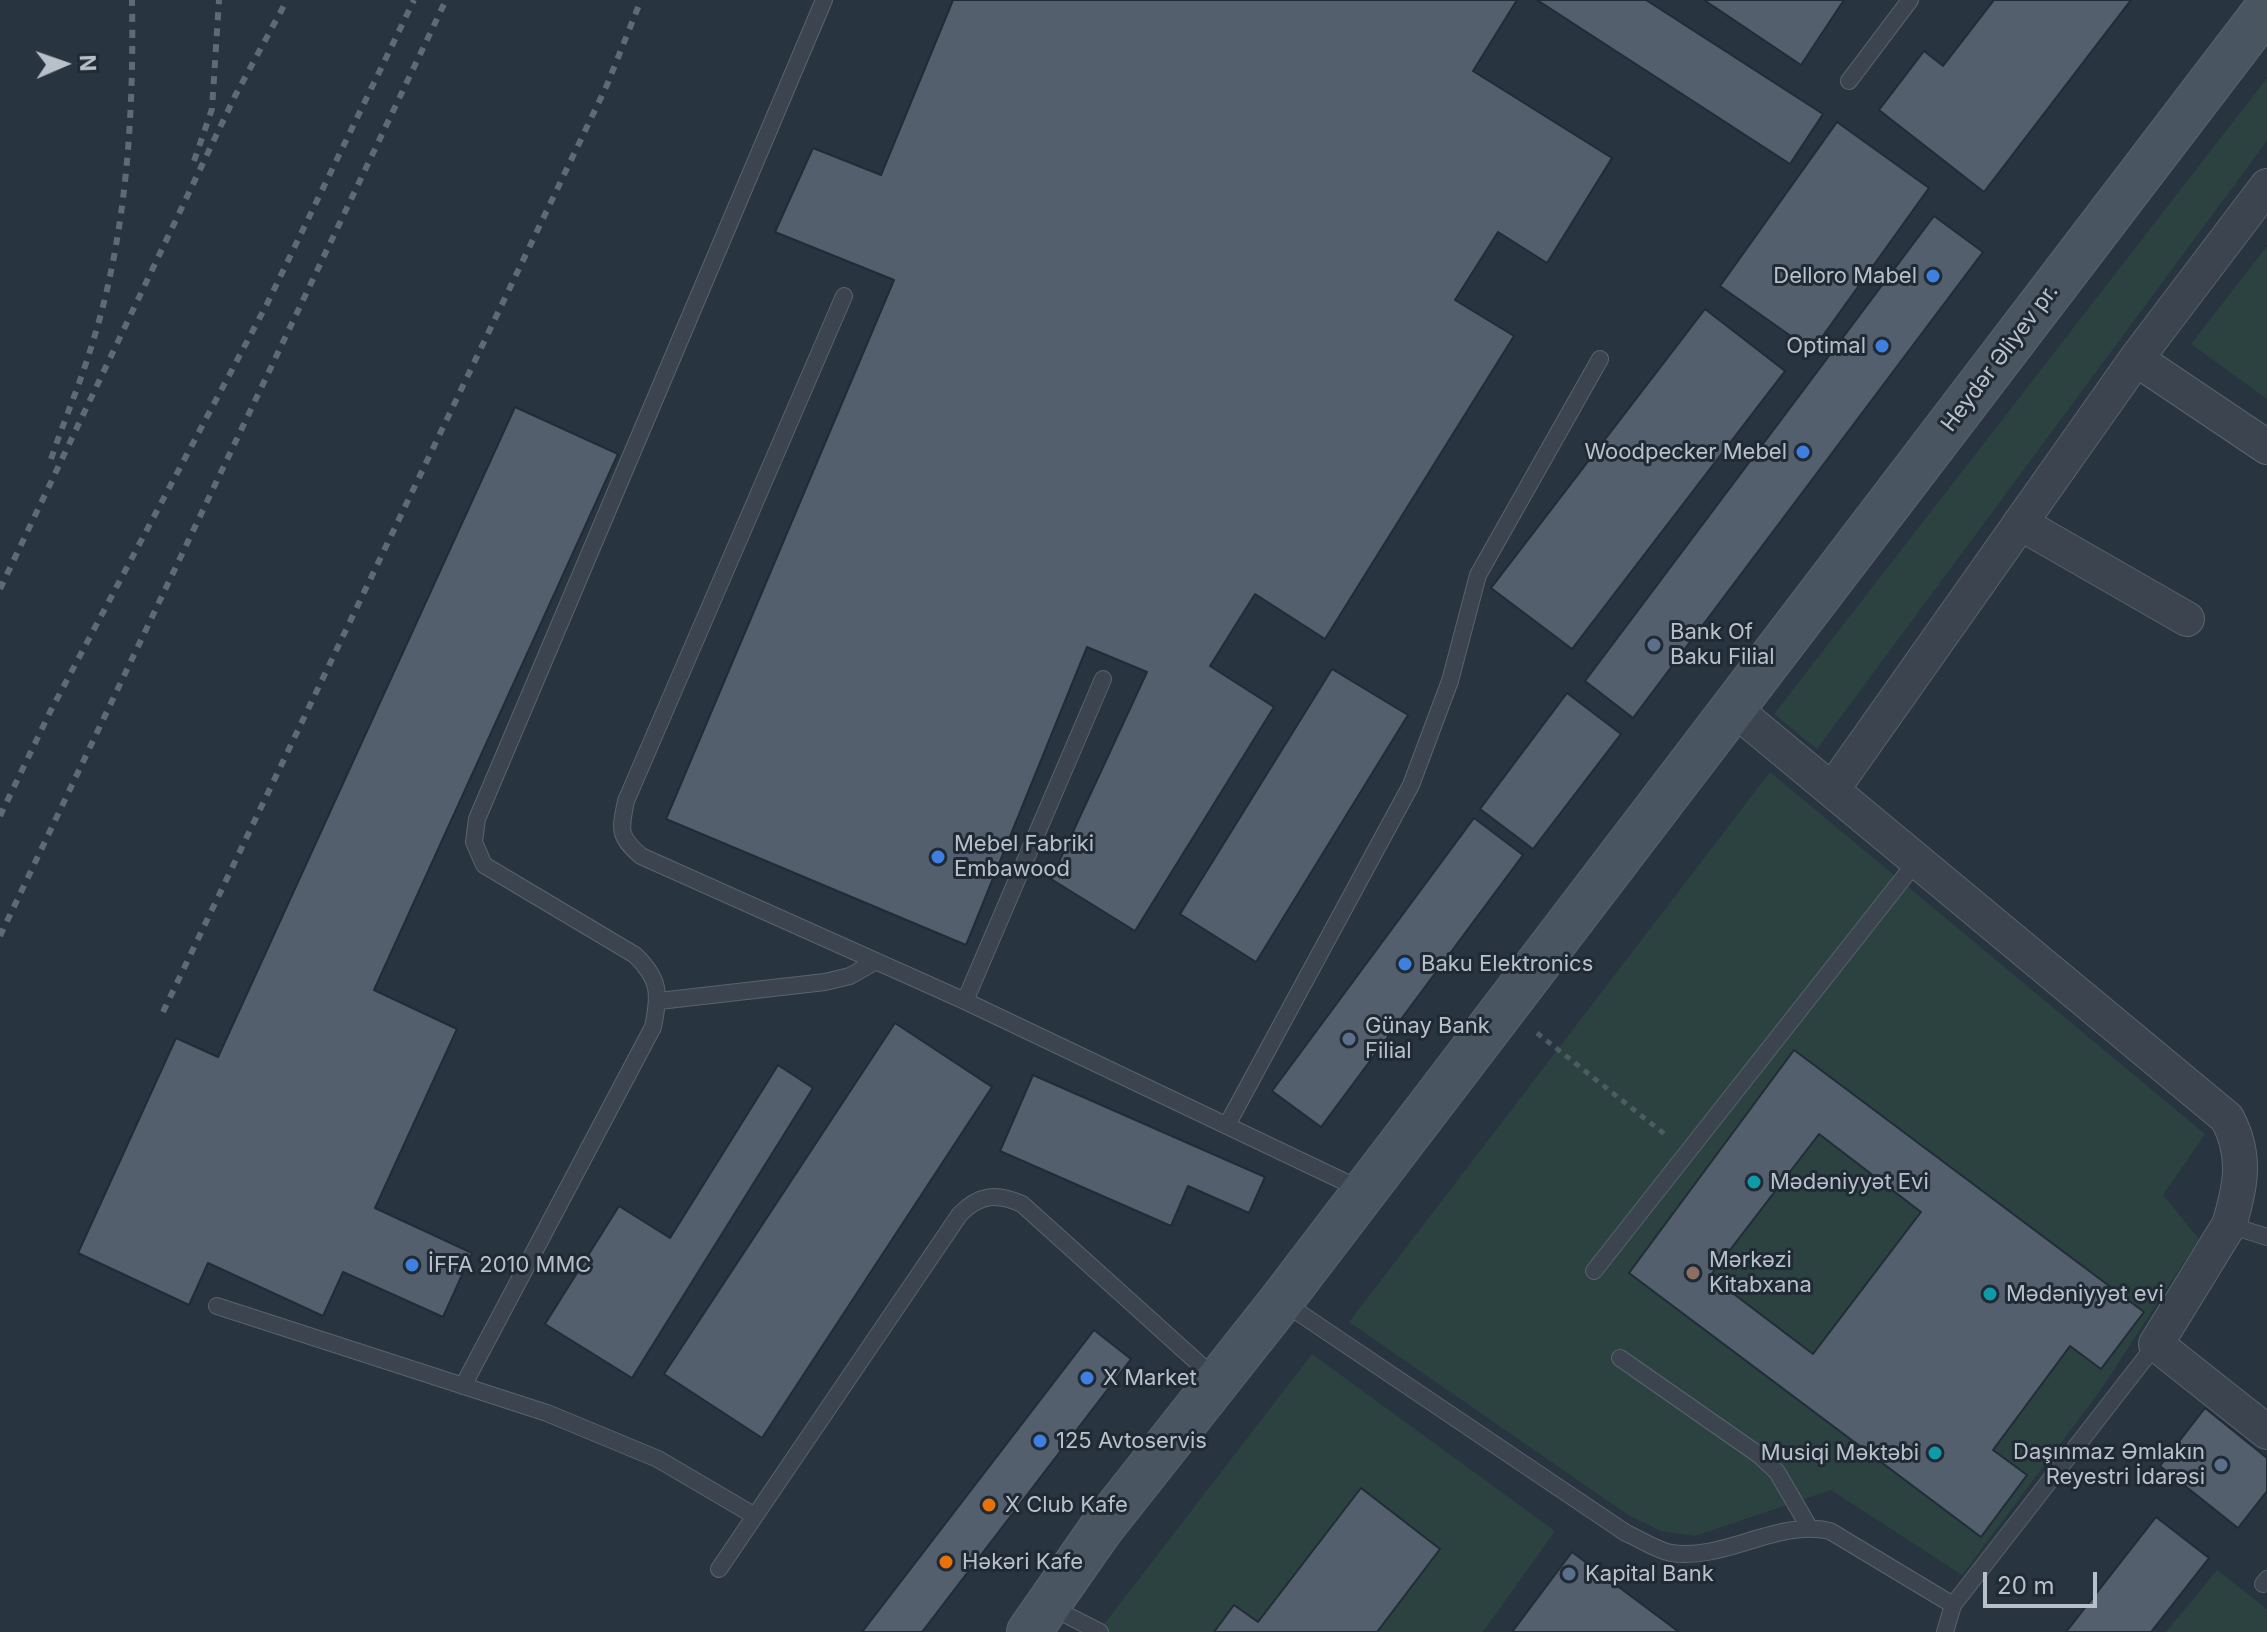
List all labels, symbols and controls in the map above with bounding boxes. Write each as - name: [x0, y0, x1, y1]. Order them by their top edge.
- north arrow: [24, 24, 104, 104]
- text: N: [75, 54, 101, 72]
- place label: Delloro Mabel: [1773, 263, 1917, 289]
- marker: Delloro Mabel: [1924, 267, 1942, 285]
- street label: Heydər Əliyev pr.: [1936, 279, 2064, 437]
- place label: Optimal: [1786, 333, 1866, 359]
- marker: Optimal: [1873, 337, 1891, 355]
- place label: Woodpecker Mebel: [1585, 439, 1787, 465]
- marker: Woodpecker Mebel: [1794, 443, 1812, 461]
- place label: Bank Of Baku Filial: [1670, 619, 1775, 670]
- marker: Bank Of Baku Filial: [1645, 636, 1663, 654]
- place label: Mebel Fabriki Embawood: [954, 831, 1094, 882]
- marker: Mebel Fabriki Embawood: [929, 848, 947, 866]
- place label: Baku Elektronics: [1421, 951, 1593, 977]
- marker: Baku Elektronics: [1396, 955, 1414, 973]
- place label: Günay Bank Filial: [1365, 1013, 1490, 1064]
- marker: Günay Bank Filial: [1340, 1030, 1358, 1048]
- place label: Mədəniyyət Evi: [1770, 1169, 1929, 1195]
- marker: Mədəniyyət Evi: [1745, 1173, 1763, 1191]
- place label: Mərkəzi Kitabxana: [1709, 1247, 1812, 1298]
- place label: İFFA 2010 MMC: [428, 1252, 591, 1278]
- marker: İFFA 2010 MMC: [403, 1256, 421, 1274]
- marker: Mərkəzi Kitabxana: [1684, 1264, 1702, 1282]
- place label: Mədəniyyət evi: [2006, 1281, 2164, 1307]
- marker: Mədəniyyət evi: [1981, 1285, 1999, 1303]
- place label: X Market: [1103, 1365, 1197, 1391]
- marker: X Market: [1078, 1369, 1096, 1387]
- place label: 125 Avtoservis: [1056, 1428, 1207, 1454]
- marker: 125 Avtoservis: [1031, 1432, 1049, 1450]
- place label: Daşınmaz Əmlakın Reyestri İdarəsi: [2013, 1439, 2205, 1490]
- place label: Musiqi Məktəbi: [1761, 1440, 1919, 1466]
- marker: Musiqi Məktəbi: [1926, 1444, 1944, 1462]
- marker: Daşınmaz Əmlakın Reyestri İdarəsi: [2212, 1456, 2230, 1474]
- place label: X Club Kafe: [1005, 1492, 1128, 1518]
- marker: X Club Kafe: [980, 1496, 998, 1514]
- place label: Həkəri Kafe: [962, 1549, 1083, 1575]
- marker: Həkəri Kafe: [937, 1553, 955, 1571]
- scale bar: [1987, 1556, 2101, 1606]
- place label: Kapital Bank: [1585, 1561, 1714, 1587]
- marker: Kapital Bank: [1560, 1565, 1578, 1583]
- text: 20 m: [1997, 1571, 2055, 1600]

